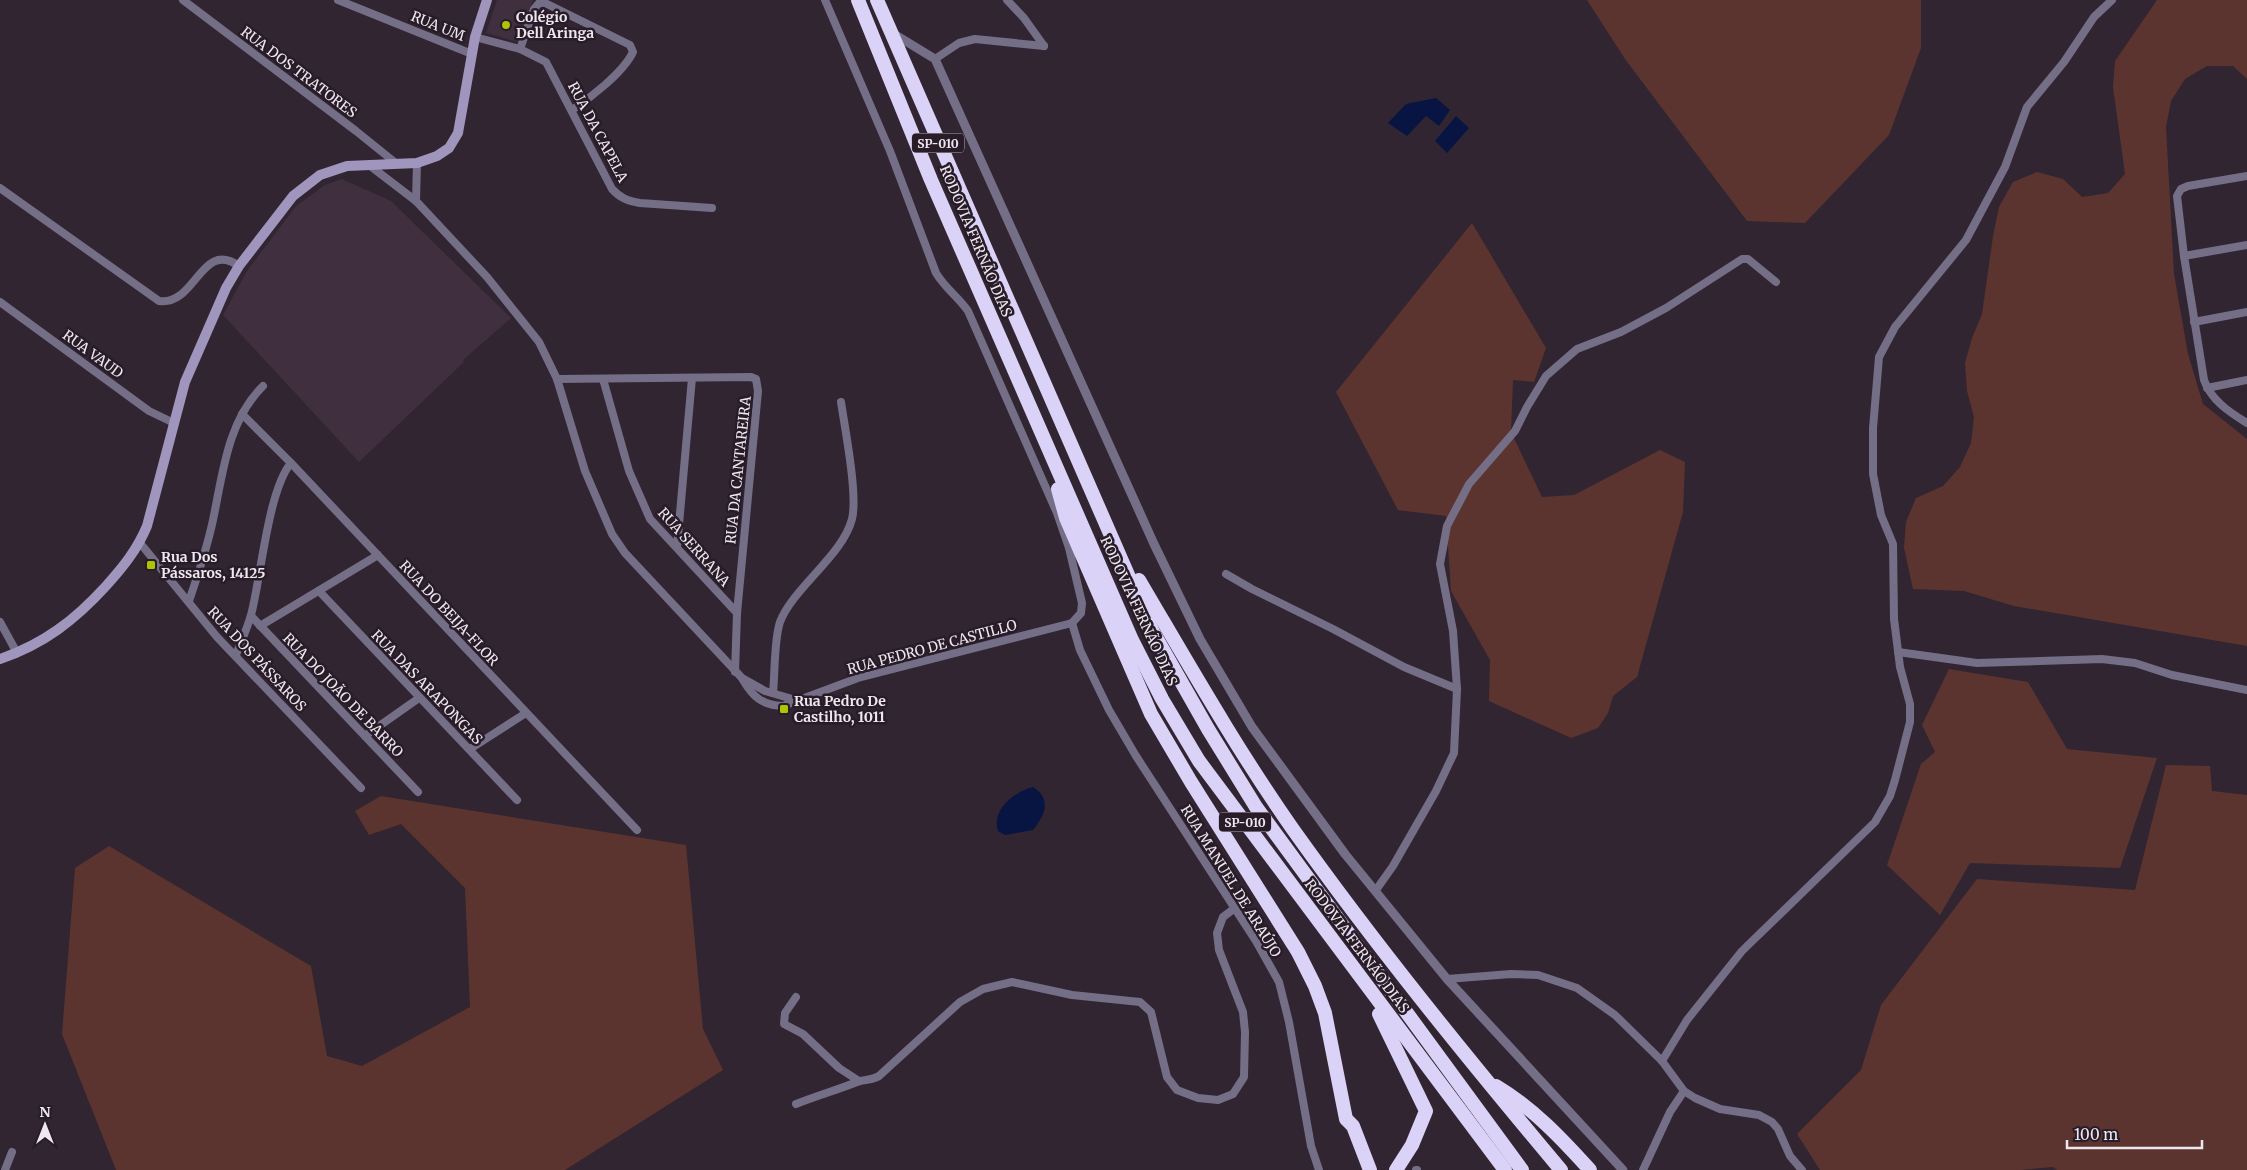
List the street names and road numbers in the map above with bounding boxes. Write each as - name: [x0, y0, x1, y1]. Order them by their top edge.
- street label: RUA UM: [408, 7, 468, 45]
- street label: RUA DOS TRATORES: [237, 22, 361, 122]
- street label: RUA DA CAPELA: [564, 79, 632, 185]
- road number: SP-010: [912, 134, 964, 152]
- street label: RODOVIA FERNÃO DIAS: [936, 163, 1016, 319]
- street label: RUA VAUD: [59, 326, 127, 382]
- street label: RUA DA CANTAREIRA: [721, 395, 755, 545]
- street label: RUA SERRANA: [654, 504, 734, 590]
- street label: RODOVIA FERNÃO DIAS: [1096, 533, 1182, 689]
- street label: RUA DO BEIJA-FLOR: [396, 557, 502, 669]
- street label: RUA DOS PÁSSAROS: [204, 603, 310, 715]
- street label: RUA PEDRO DE CASTILLO: [845, 616, 1019, 678]
- street label: RUA DAS ARAPONGAS: [368, 626, 486, 748]
- street label: RUA DO JOÃO DE BARRO: [279, 629, 407, 761]
- street label: RUA MANUEL DE ARAÚJO: [1177, 802, 1285, 960]
- road number: SP-010: [1219, 812, 1271, 832]
- street label: RODOVIA FERNÃO DIAS: [1301, 876, 1413, 1016]

